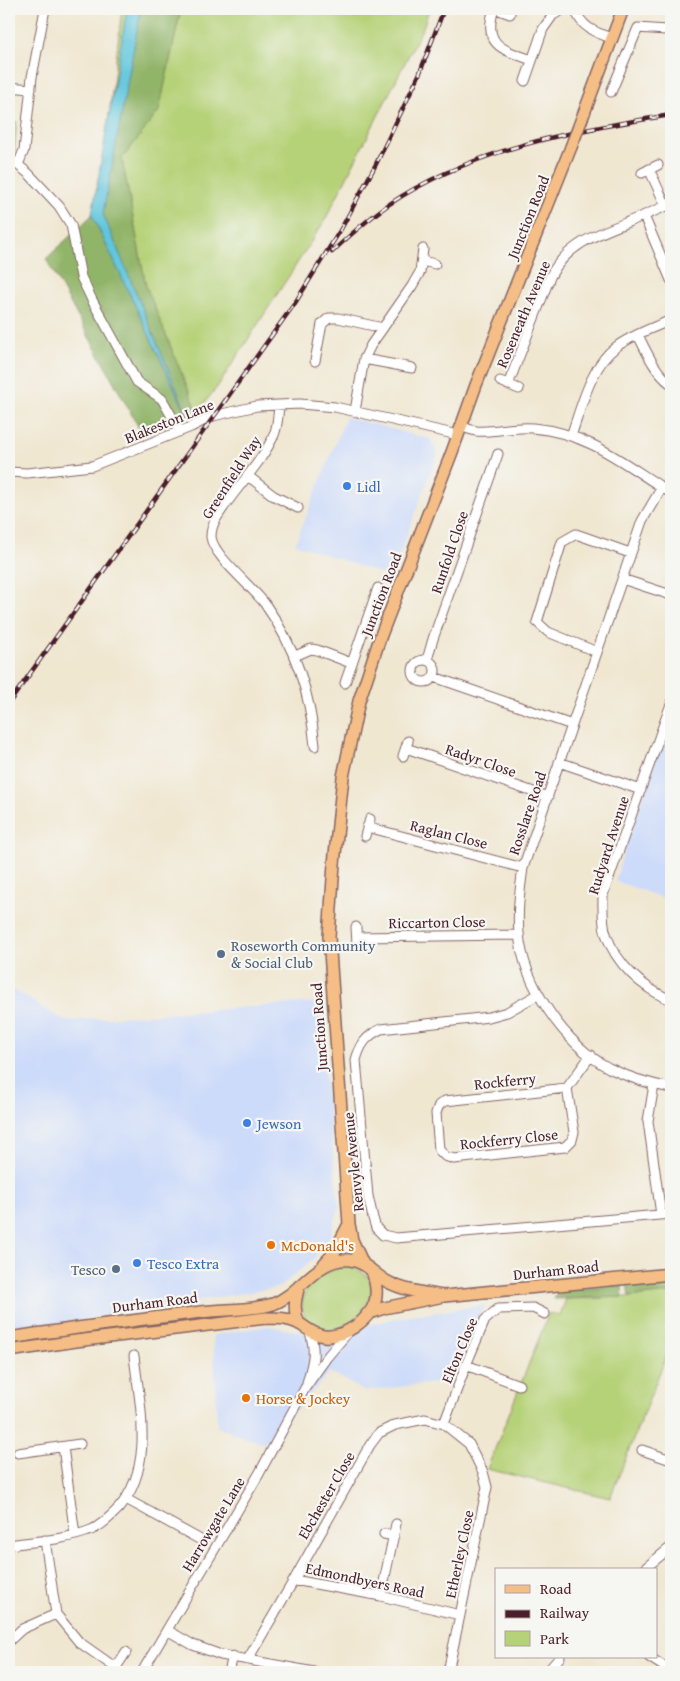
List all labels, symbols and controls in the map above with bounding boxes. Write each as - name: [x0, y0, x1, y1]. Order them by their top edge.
- street label: Junction Road: [501, 172, 554, 264]
- street label: Roseneath Avenue: [491, 257, 555, 371]
- street label: Blakeston Lane: [121, 394, 217, 448]
- street label: Greenfield Way: [196, 431, 266, 523]
- place label: Lidl: [357, 476, 381, 497]
- marker: Lidl: [341, 480, 353, 492]
- street label: Runfold Close: [425, 508, 473, 596]
- street label: Junction Road: [355, 549, 407, 641]
- street label: Radyr Close: [443, 738, 519, 782]
- street label: Rosslare Road: [503, 768, 551, 858]
- street label: Rudyard Avenue: [582, 793, 634, 897]
- street label: Raglan Close: [408, 814, 490, 854]
- street label: Riccarton Close: [388, 911, 486, 933]
- place label: Roseworth Community & Social Club: [231, 935, 376, 973]
- marker: Roseworth Community & Social Club: [215, 948, 227, 960]
- street label: Junction Road: [305, 982, 333, 1074]
- street label: Rockferry: [473, 1067, 537, 1095]
- street label: Renvyle Avenue: [337, 1111, 369, 1213]
- place label: Jewson: [255, 1113, 302, 1134]
- marker: Jewson: [241, 1117, 253, 1129]
- street label: Rockferry Close: [459, 1123, 559, 1155]
- place label: McDonald's: [281, 1235, 354, 1256]
- marker: McDonald's: [265, 1239, 277, 1251]
- place label: Tesco Extra: [147, 1253, 219, 1274]
- street label: Durham Road: [512, 1255, 600, 1285]
- marker: Tesco Extra: [131, 1257, 143, 1269]
- place label: Tesco: [71, 1259, 106, 1280]
- marker: Tesco: [110, 1263, 122, 1275]
- street label: Durham Road: [111, 1286, 199, 1318]
- street label: Elton Close: [436, 1314, 482, 1386]
- place label: Horse & Jockey: [256, 1388, 351, 1409]
- marker: Horse & Jockey: [240, 1392, 252, 1404]
- street label: Ebchester Close: [292, 1447, 360, 1543]
- street label: Harrowgate Lane: [176, 1473, 250, 1575]
- street label: Etherley Close: [439, 1508, 479, 1600]
- street label: Edmondbyers Road: [304, 1557, 426, 1603]
- legend: [495, 1568, 658, 1658]
- text: Road: [540, 1578, 571, 1599]
- text: Railway: [540, 1602, 590, 1623]
- text: Park: [540, 1628, 569, 1649]

